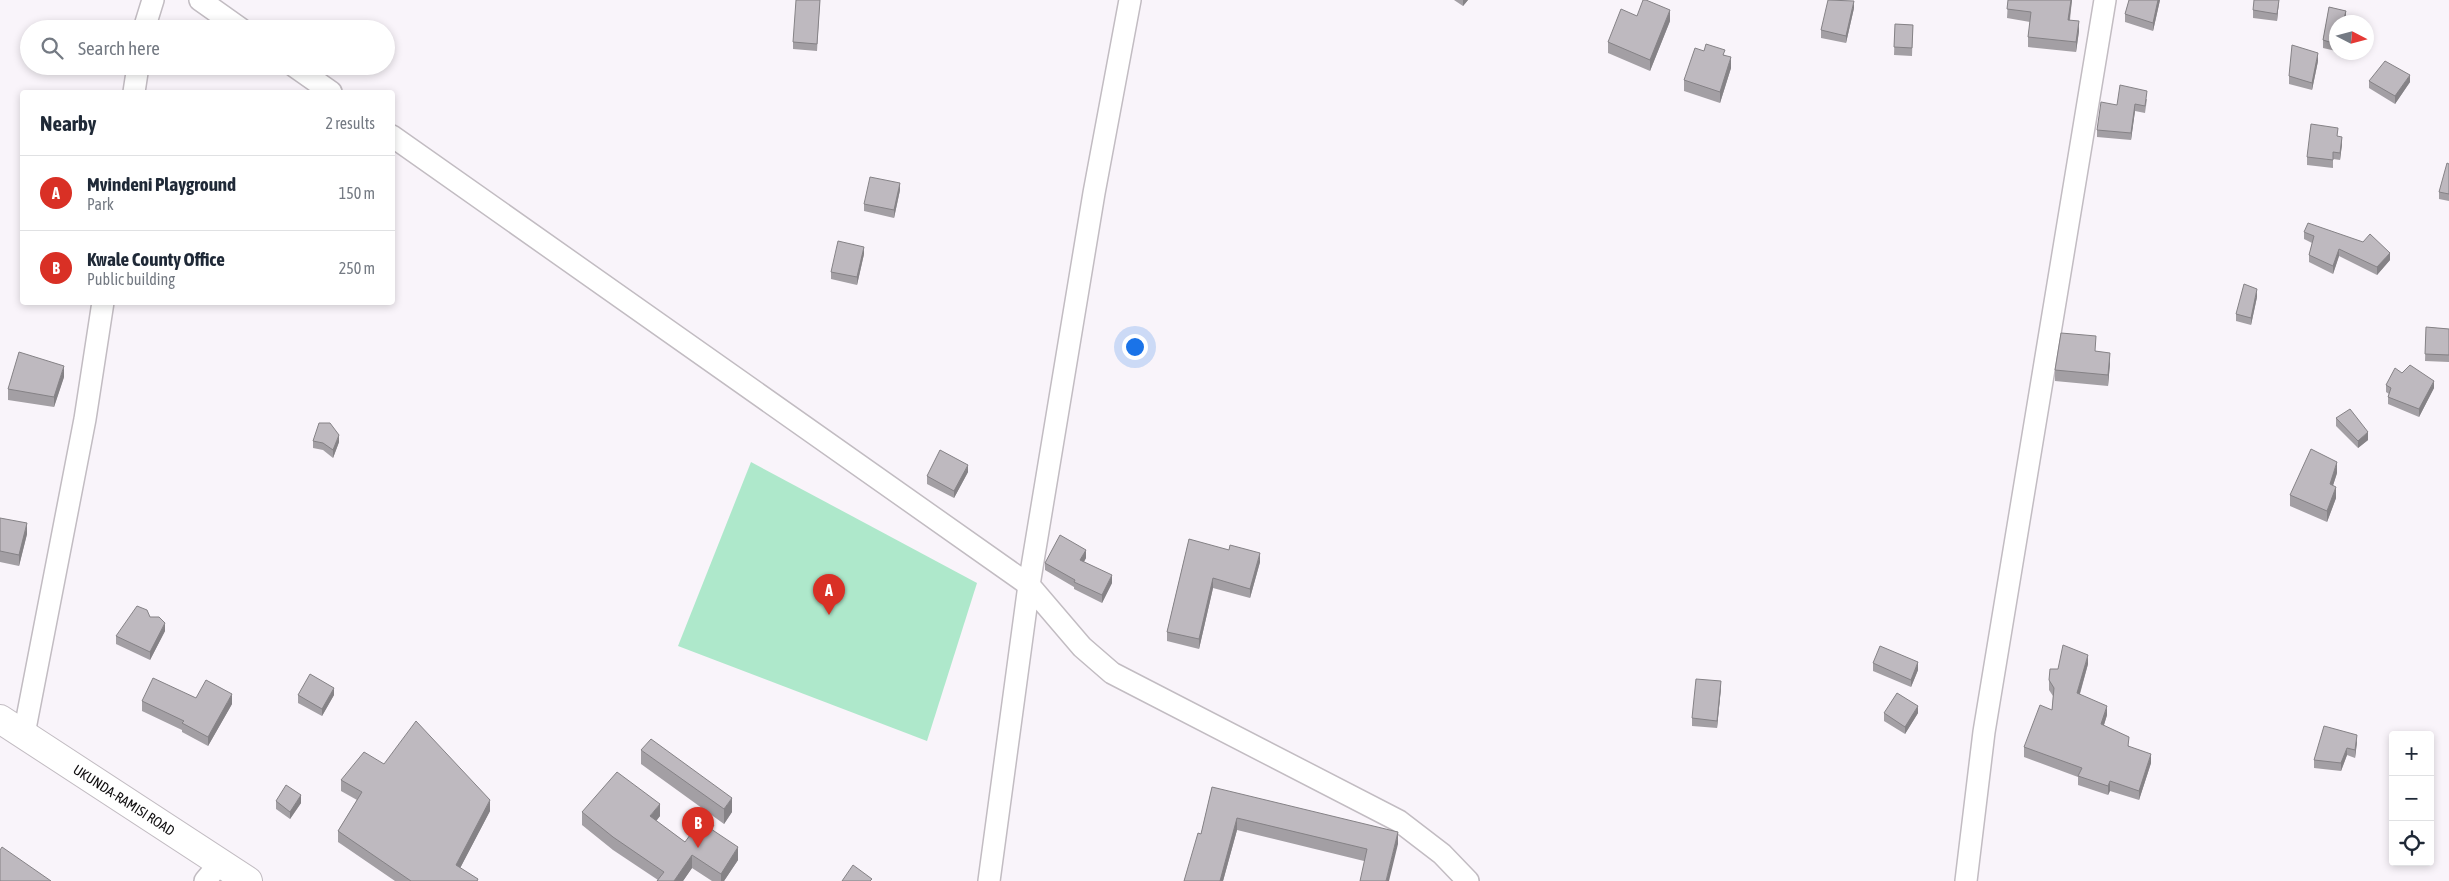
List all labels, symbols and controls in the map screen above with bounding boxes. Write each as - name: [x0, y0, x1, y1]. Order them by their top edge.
- north arrow: [2329, 15, 2374, 60]
- search box: [20, 20, 395, 75]
- icon: search: [38, 34, 66, 62]
- text: Search here: [78, 37, 160, 59]
- text: Nearby: [40, 111, 96, 135]
- text: 2 results: [325, 114, 375, 132]
- text: Mvindeni Playground: [87, 173, 236, 195]
- text: A: [52, 184, 60, 202]
- text: 150 m: [339, 184, 375, 202]
- text: Park: [87, 195, 114, 213]
- text: Kwale County Office: [87, 248, 225, 270]
- text: B: [52, 259, 60, 277]
- text: 250 m: [339, 259, 375, 277]
- text: Public building: [87, 270, 175, 288]
- your location: [1122, 334, 1148, 360]
- pin: A: [813, 574, 845, 615]
- map controls: [2389, 731, 2434, 866]
- button: +: [2389, 731, 2434, 776]
- street label: UKUNDA-RAMISI ROAD: [70, 761, 178, 839]
- button: −: [2389, 776, 2434, 821]
- pin: B: [682, 807, 714, 848]
- button: locate: [2389, 821, 2434, 866]

